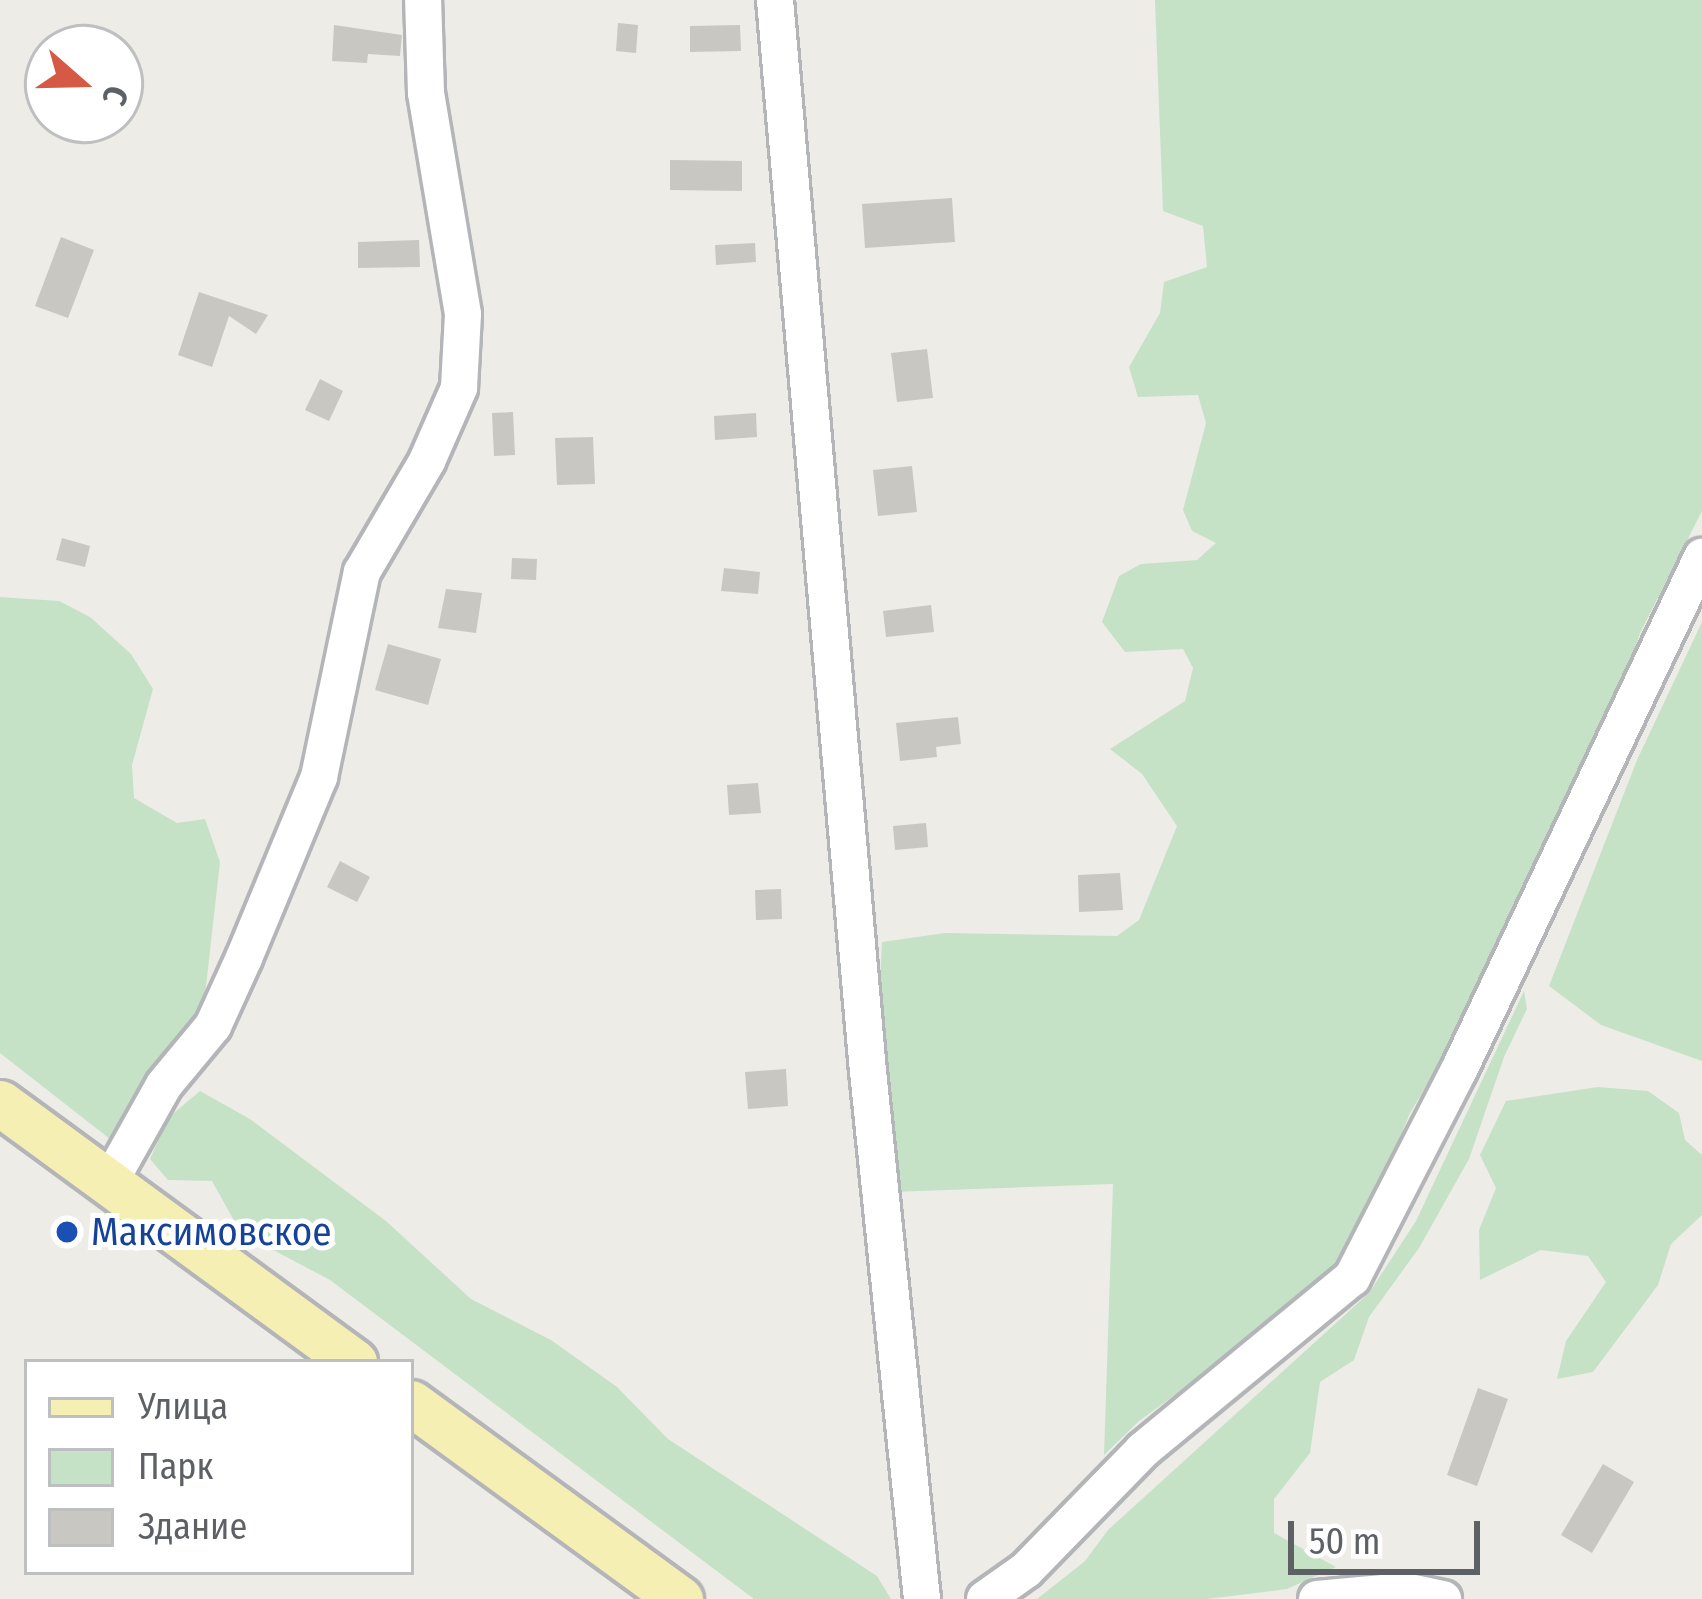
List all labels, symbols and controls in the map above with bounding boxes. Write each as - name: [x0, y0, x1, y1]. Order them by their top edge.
- north arrow: [24, 24, 144, 144]
- text: С: [93, 80, 137, 110]
- place label: Максимовское: [91, 1209, 332, 1255]
- marker: Максимовское: [54, 1219, 80, 1245]
- legend: [24, 1359, 414, 1575]
- text: Улица: [138, 1385, 228, 1429]
- text: Парк: [138, 1445, 213, 1489]
- scale bar: [1294, 1497, 1486, 1571]
- text: Здание: [138, 1505, 247, 1549]
- text: 50 m: [1309, 1520, 1380, 1564]

